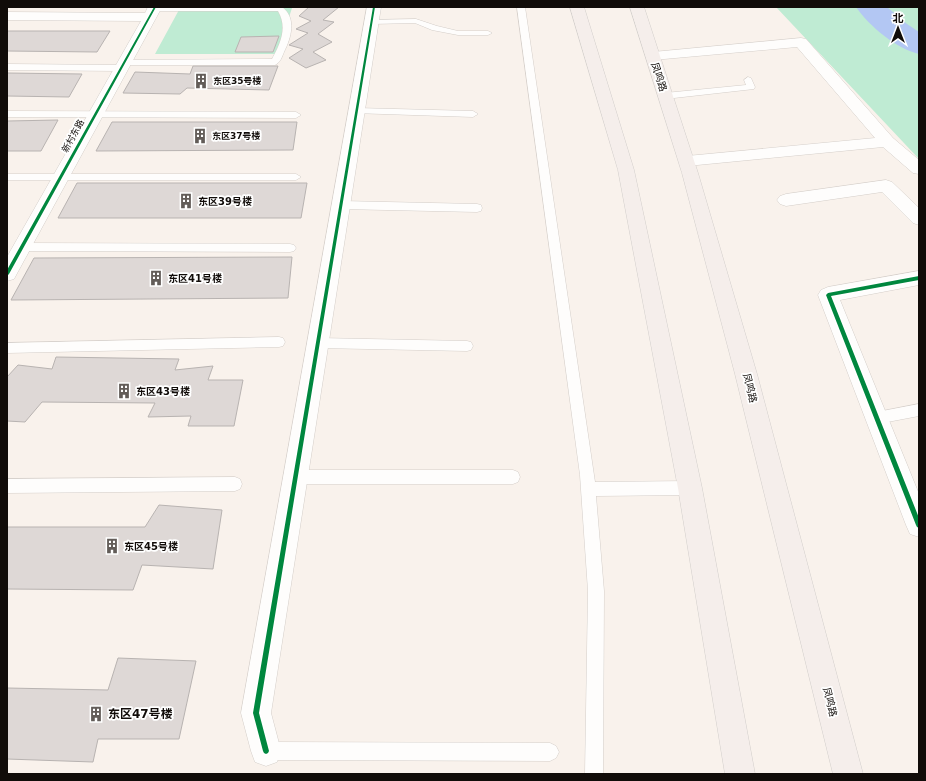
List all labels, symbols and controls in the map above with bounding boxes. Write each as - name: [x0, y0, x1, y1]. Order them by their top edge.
- north arrow: [878, 8, 918, 48]
- text: 北: [893, 12, 904, 25]
- street label: 凤鸣路: [649, 61, 669, 93]
- building icon: 东区35号楼: [192, 72, 210, 90]
- place label: 东区35号楼: [213, 76, 262, 86]
- street label: 新村东路: [59, 117, 86, 154]
- building icon: 东区37号楼: [191, 127, 209, 145]
- place label: 东区37号楼: [212, 131, 261, 141]
- building icon: 东区39号楼: [177, 192, 195, 210]
- place label: 东区39号楼: [198, 196, 252, 207]
- building icon: 东区41号楼: [147, 269, 165, 287]
- place label: 东区41号楼: [168, 273, 222, 284]
- street label: 凤鸣路: [741, 372, 759, 404]
- building icon: 东区43号楼: [115, 382, 133, 400]
- place label: 东区43号楼: [136, 386, 190, 397]
- building icon: 东区45号楼: [103, 537, 121, 555]
- place label: 东区45号楼: [124, 541, 178, 552]
- street label: 凤鸣路: [821, 686, 839, 718]
- building icon: 东区47号楼: [87, 705, 105, 723]
- place label: 东区47号楼: [108, 707, 173, 721]

